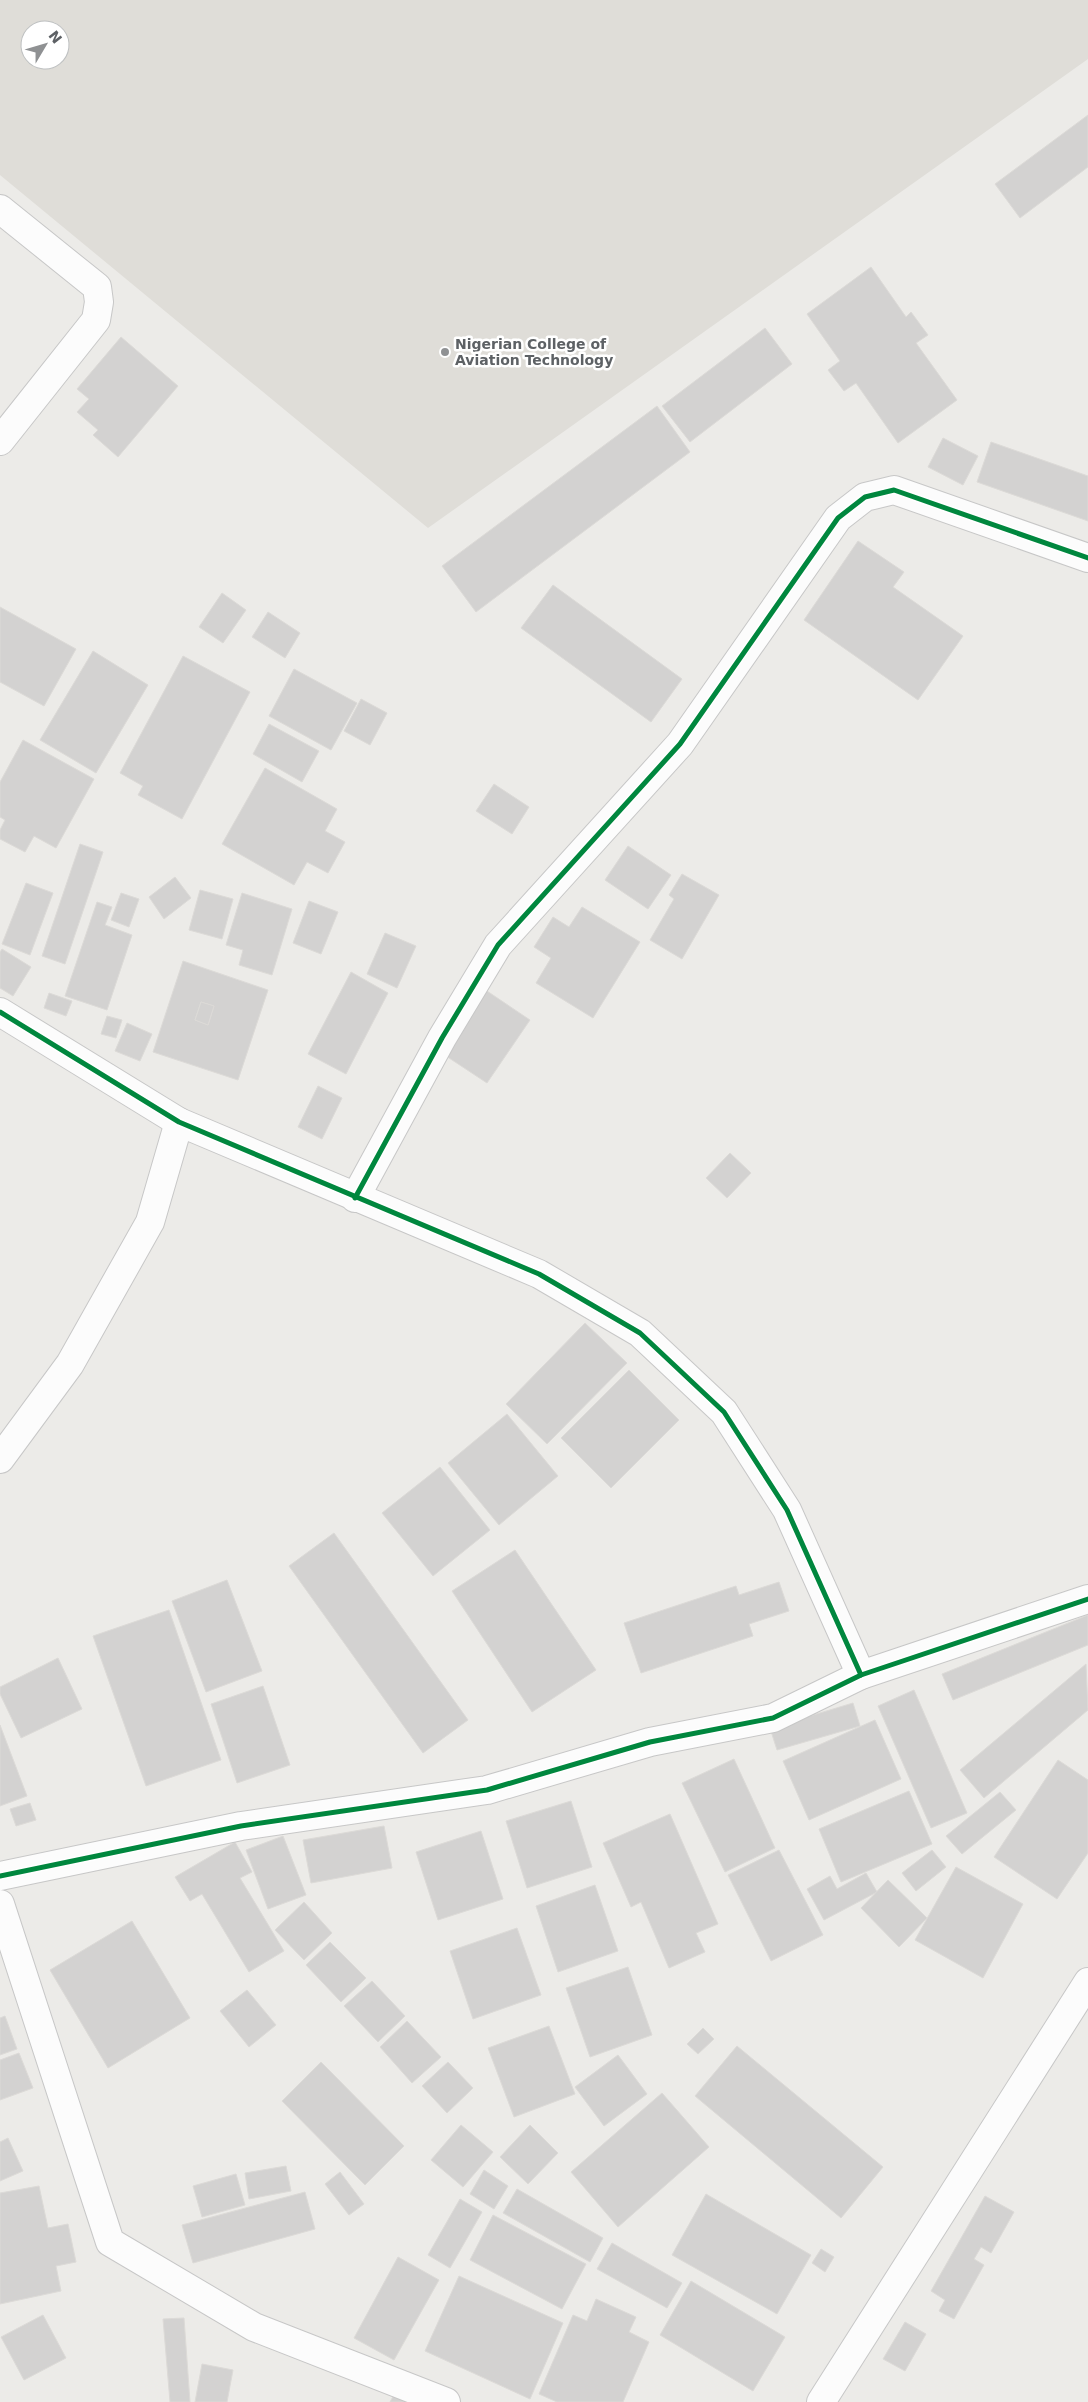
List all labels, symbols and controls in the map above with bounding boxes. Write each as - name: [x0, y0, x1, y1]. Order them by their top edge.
- north arrow: [20, 20, 70, 70]
- text: N: [45, 27, 65, 47]
- place label: Nigerian College of Aviation Technology: [455, 336, 613, 368]
- marker: Nigerian College of Aviation Technology: [439, 346, 451, 358]

